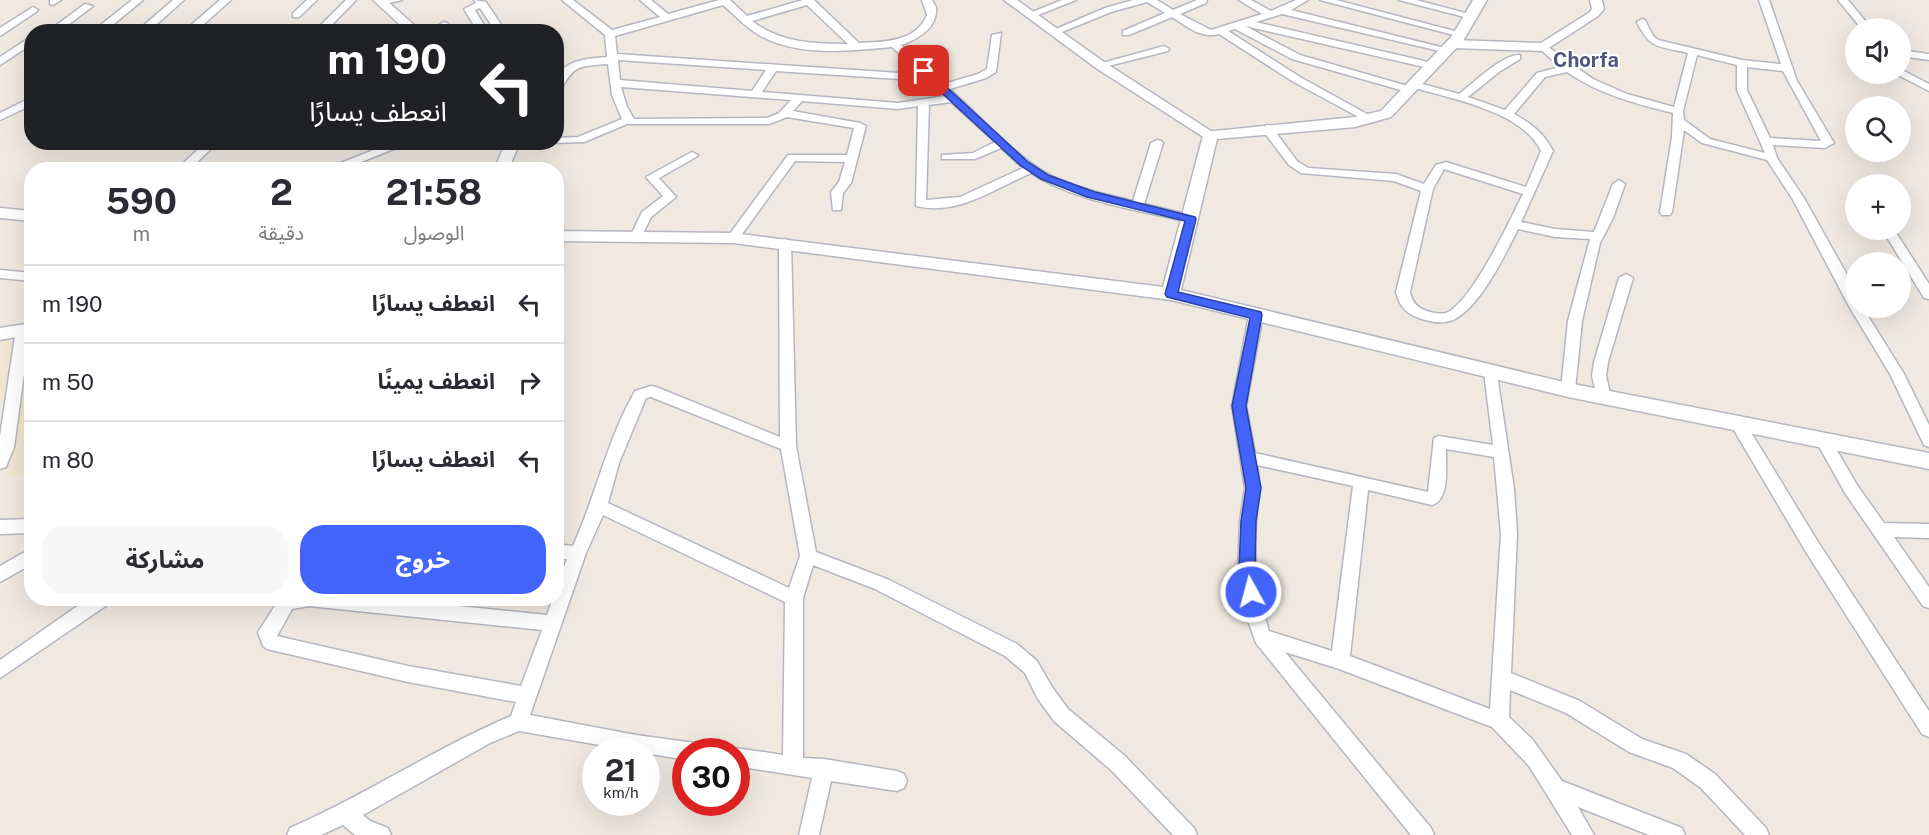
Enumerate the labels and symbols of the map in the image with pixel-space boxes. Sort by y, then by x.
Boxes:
pin [898,45,949,96]
district label: Chorfa [1553,48,1619,72]
position arrow [1219,560,1283,624]
speed limit sign: 30 [672,738,750,816]

